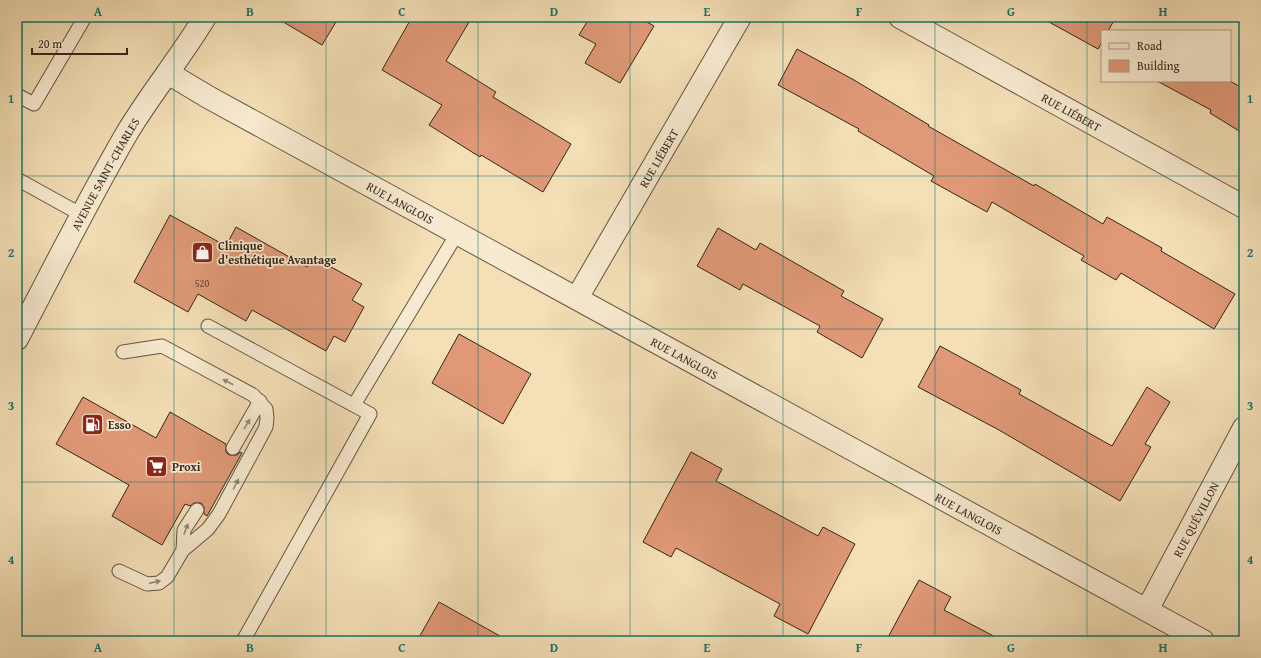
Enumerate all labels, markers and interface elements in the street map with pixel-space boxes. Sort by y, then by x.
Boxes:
text: A [94,2,103,21]
text: B [246,2,254,21]
text: C [398,2,406,21]
text: D [550,2,558,21]
text: E [704,2,711,21]
text: F [856,2,863,21]
text: G [1007,2,1015,21]
text: H [1158,2,1168,21]
scale bar [32,30,127,56]
legend [1101,30,1231,82]
text: 20 m [38,35,62,52]
text: Road [1137,37,1163,54]
text: Building [1137,57,1180,74]
street label: RUE LIÉBERT [1039,88,1105,135]
text: 1 [8,89,14,108]
text: 1 [1247,89,1253,108]
street label: AVENUE SAINT-CHARLES [66,114,143,233]
street label: RUE LIÉBERT [635,125,682,190]
street label: RUE LANGLOIS [364,177,437,228]
place label: Clinique d'esthétique Avantage [218,237,336,268]
shop icon: Clinique d'esthétique Avantage [189,239,215,265]
text: 2 [8,243,15,262]
text: 2 [1247,243,1254,262]
house number: 520 [195,276,209,291]
street label: RUE LANGLOIS [648,332,722,383]
one-way arrow [223,378,234,385]
text: 3 [8,396,14,415]
text: 3 [1247,396,1253,415]
fuel station icon: Esso [79,411,105,437]
place label: Esso [108,416,132,433]
one-way arrow [243,419,250,430]
supermarket icon: Proxi [144,453,170,479]
place label: Proxi [172,458,201,475]
one-way arrow [232,478,239,490]
street label: RUE QUÉVILLON [1168,478,1223,560]
street label: RUE LANGLOIS [932,488,1006,538]
one-way arrow [184,522,190,534]
text: 4 [8,550,15,569]
text: 4 [1247,550,1254,569]
one-way arrow [150,579,162,585]
text: A [94,638,103,657]
text: B [246,638,254,657]
text: C [398,638,406,657]
text: D [550,638,558,657]
text: E [704,638,711,657]
text: F [856,638,863,657]
text: G [1007,638,1015,657]
text: H [1158,638,1168,657]

